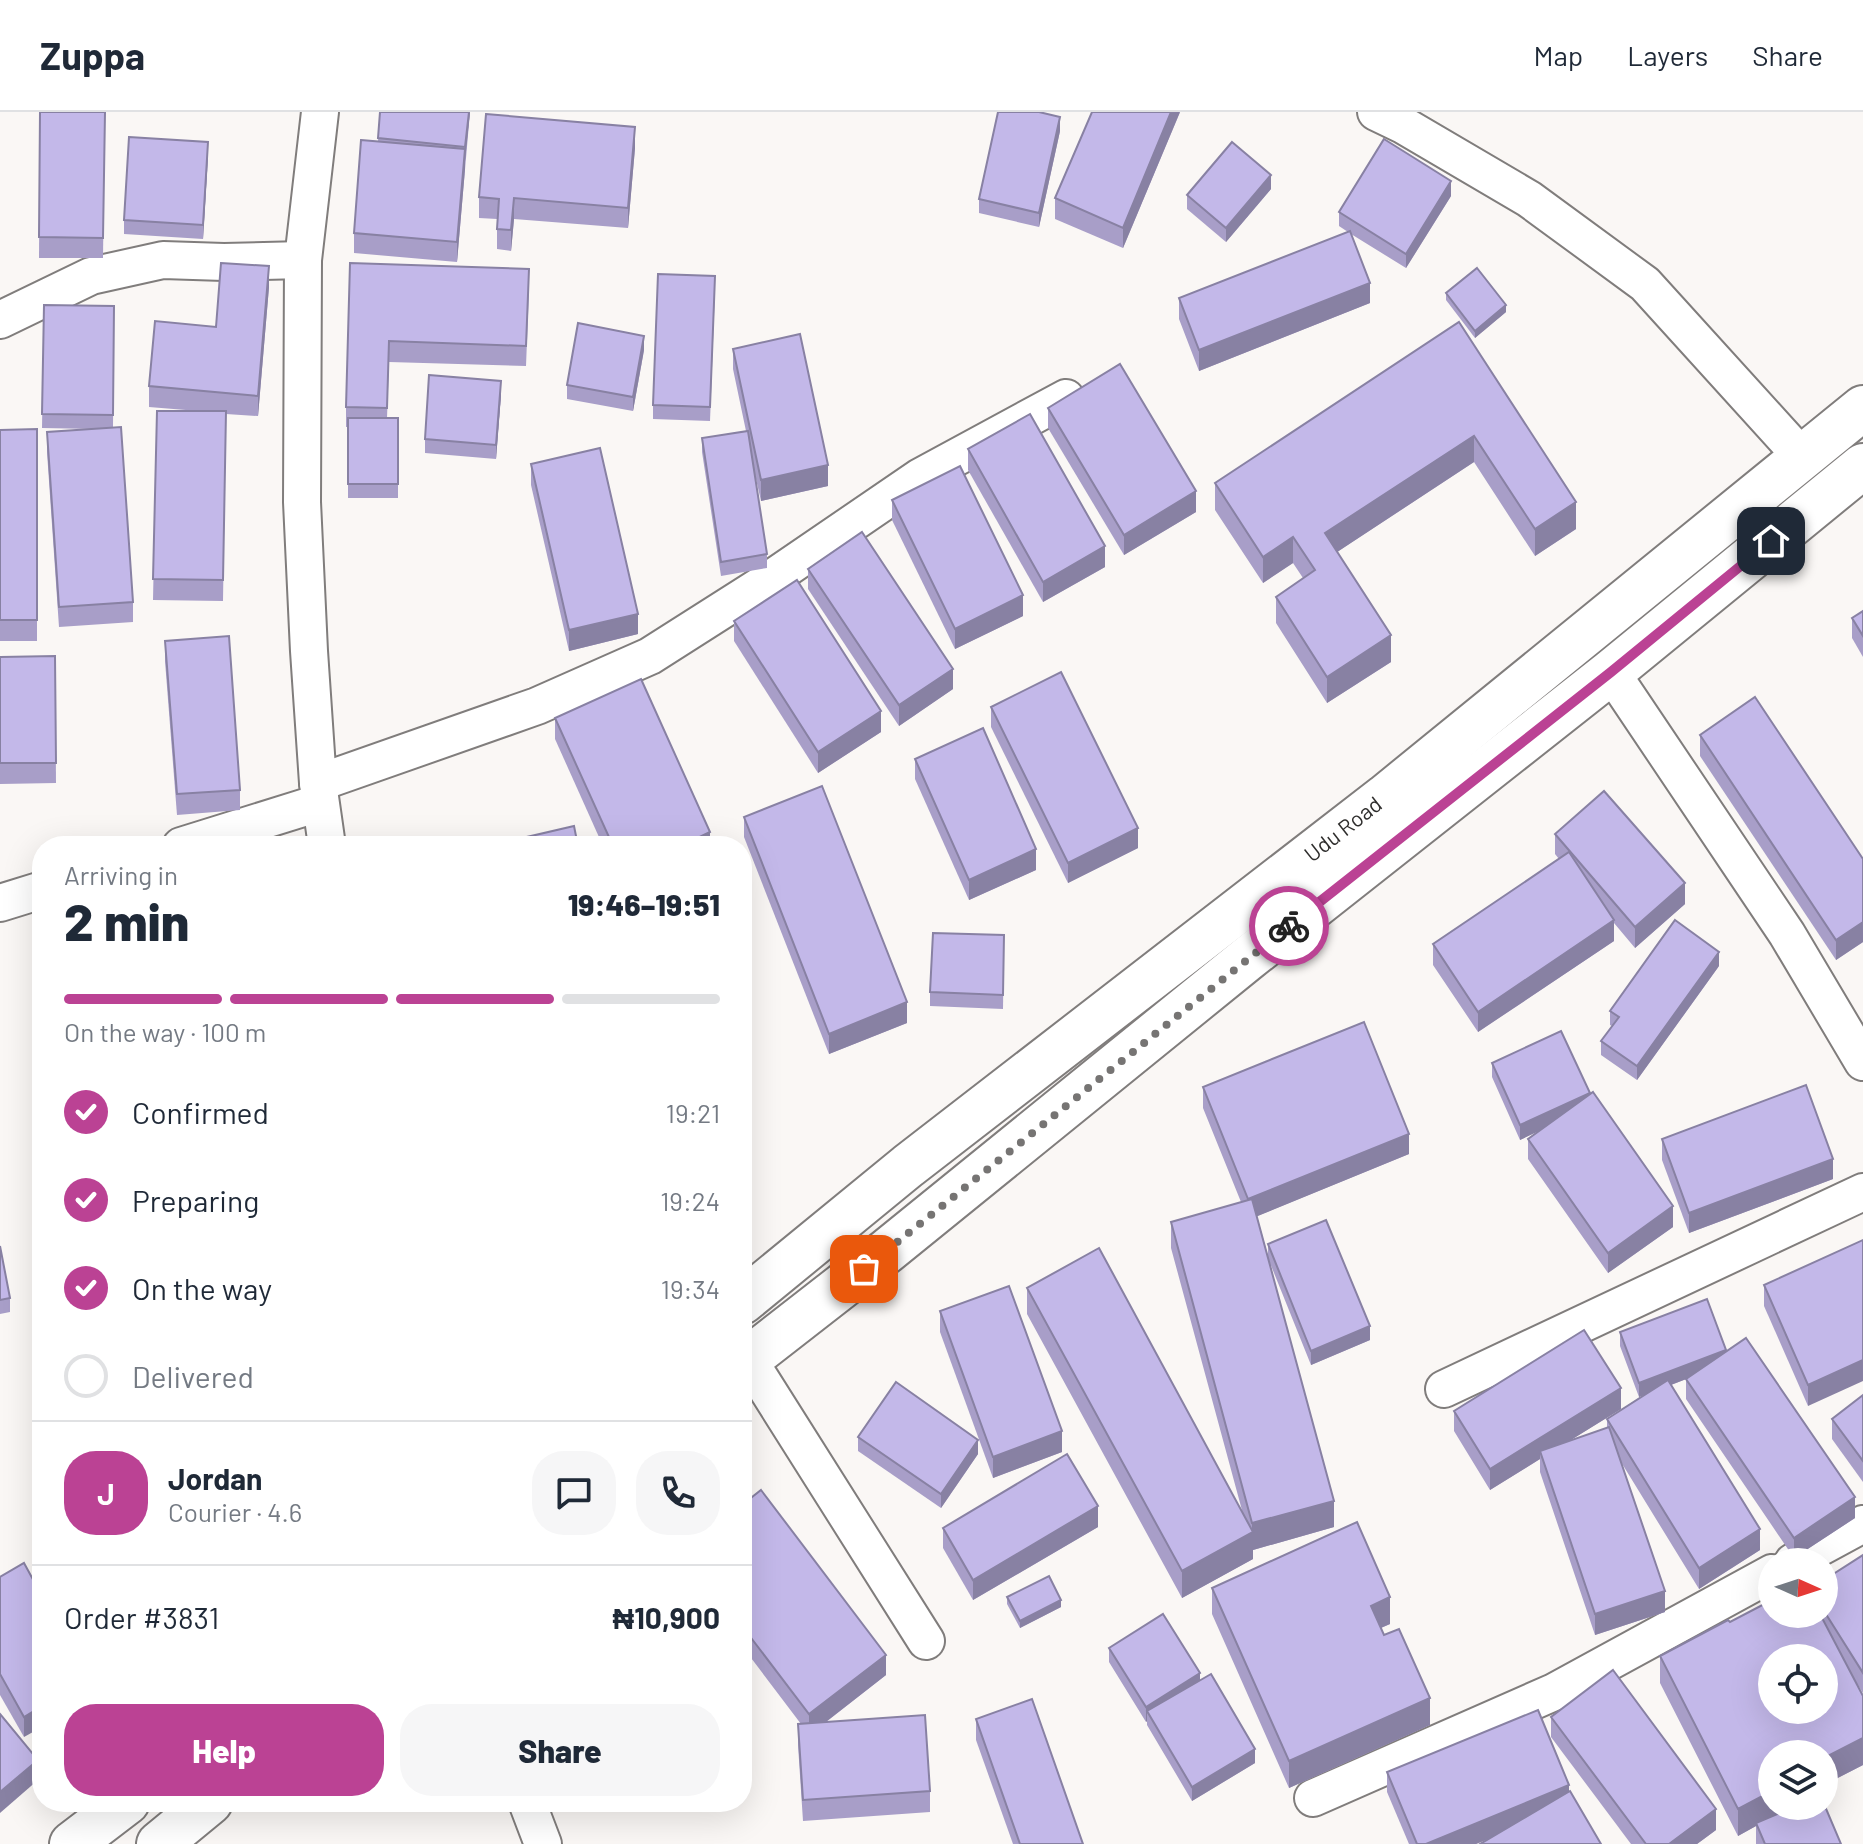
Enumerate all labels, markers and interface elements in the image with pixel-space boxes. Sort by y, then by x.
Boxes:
text: Zuppa [40,32,145,78]
text: Map [1533,38,1583,72]
text: Layers [1627,38,1708,72]
text: Share [1752,38,1823,72]
pin [1737,507,1805,575]
icon: home [1749,519,1793,563]
street label: Udu Road [1298,790,1386,867]
text: Arriving in [64,859,178,890]
text: 19:46–19:51 [568,886,720,922]
courier [1249,886,1329,966]
text: 2 min [64,889,189,951]
icon: bike [1267,904,1311,948]
text: On the way · 100 m [64,1016,266,1047]
icon: check [64,1090,108,1134]
text: Confirmed [132,1094,269,1130]
text: 19:21 [666,1097,720,1128]
icon: check [64,1178,108,1222]
text: Preparing [132,1182,259,1218]
text: 19:24 [660,1185,720,1216]
pin [830,1235,898,1303]
icon: bag [842,1247,886,1291]
icon: check [64,1266,108,1310]
text: On the way [132,1270,272,1306]
text: 19:34 [661,1273,720,1304]
text: Delivered [132,1358,254,1394]
button: chat [532,1451,616,1535]
button: phone [636,1451,720,1535]
text: Jordan [168,1460,263,1496]
text: J [97,1475,115,1511]
text: Courier · 4.6 [168,1496,302,1527]
north arrow [1758,1548,1838,1628]
map controls [1758,1548,1838,1820]
text: Order #3831 [64,1599,219,1635]
text: ₦10,900 [613,1599,720,1635]
button: locate [1758,1644,1838,1724]
button: Help [64,1704,384,1796]
button: Share [400,1704,720,1796]
button: layers [1758,1740,1838,1820]

